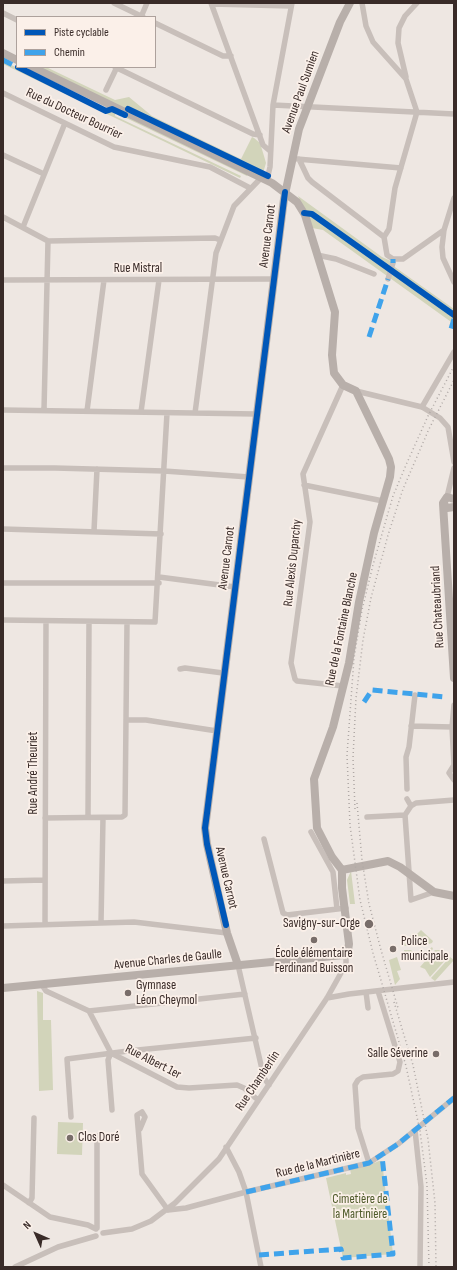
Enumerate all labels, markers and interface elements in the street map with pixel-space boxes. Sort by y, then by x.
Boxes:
legend [16,16,156,68]
text: Piste cyclable [54,25,109,40]
text: Chemin [54,45,85,60]
street label: Avenue Paul Sumien [279,49,323,135]
street label: Rue du Docteur Bourrier [23,85,125,143]
street label: Avenue Carnot [256,203,280,269]
street label: Rue Mistral [114,261,162,277]
street label: Rue Alexis Duparchy [281,519,305,607]
street label: Avenue Carnot [215,525,239,591]
street label: Rue Chateaubriand [428,565,448,649]
street label: Rue de la Fontaine Blanche [322,571,362,687]
street label: Rue André Theuriet [26,731,42,815]
street label: Avenue Carnot [211,845,241,911]
place label: Savigny-sur-Orge [283,916,360,932]
marker: Savigny-sur-Orge [363,918,375,930]
place label: Police municipale [401,934,448,965]
marker: École élémentaire Ferdinand Buisson [309,935,319,945]
marker: Police municipale [388,944,398,954]
place label: École élémentaire Ferdinand Buisson [275,946,353,977]
street label: Avenue Charles de Gaulle [113,947,223,973]
place label: Gymnase Léon Cheymol [136,978,197,1009]
marker: Gymnase Léon Cheymol [123,988,133,998]
street label: Rue Albert 1er [122,1041,184,1083]
place label: Salle Séverine [368,1046,428,1062]
street label: Rue Chamberlin [232,1048,284,1114]
marker: Salle Séverine [431,1049,441,1059]
place label: Clos Doré [78,1130,119,1146]
marker: Clos Doré [65,1133,75,1143]
street label: Rue de la Martinière [274,1146,362,1182]
park label: Cimetière de la Martinière [332,1192,388,1223]
north arrow [16,1214,56,1254]
text: N [20,1218,34,1232]

